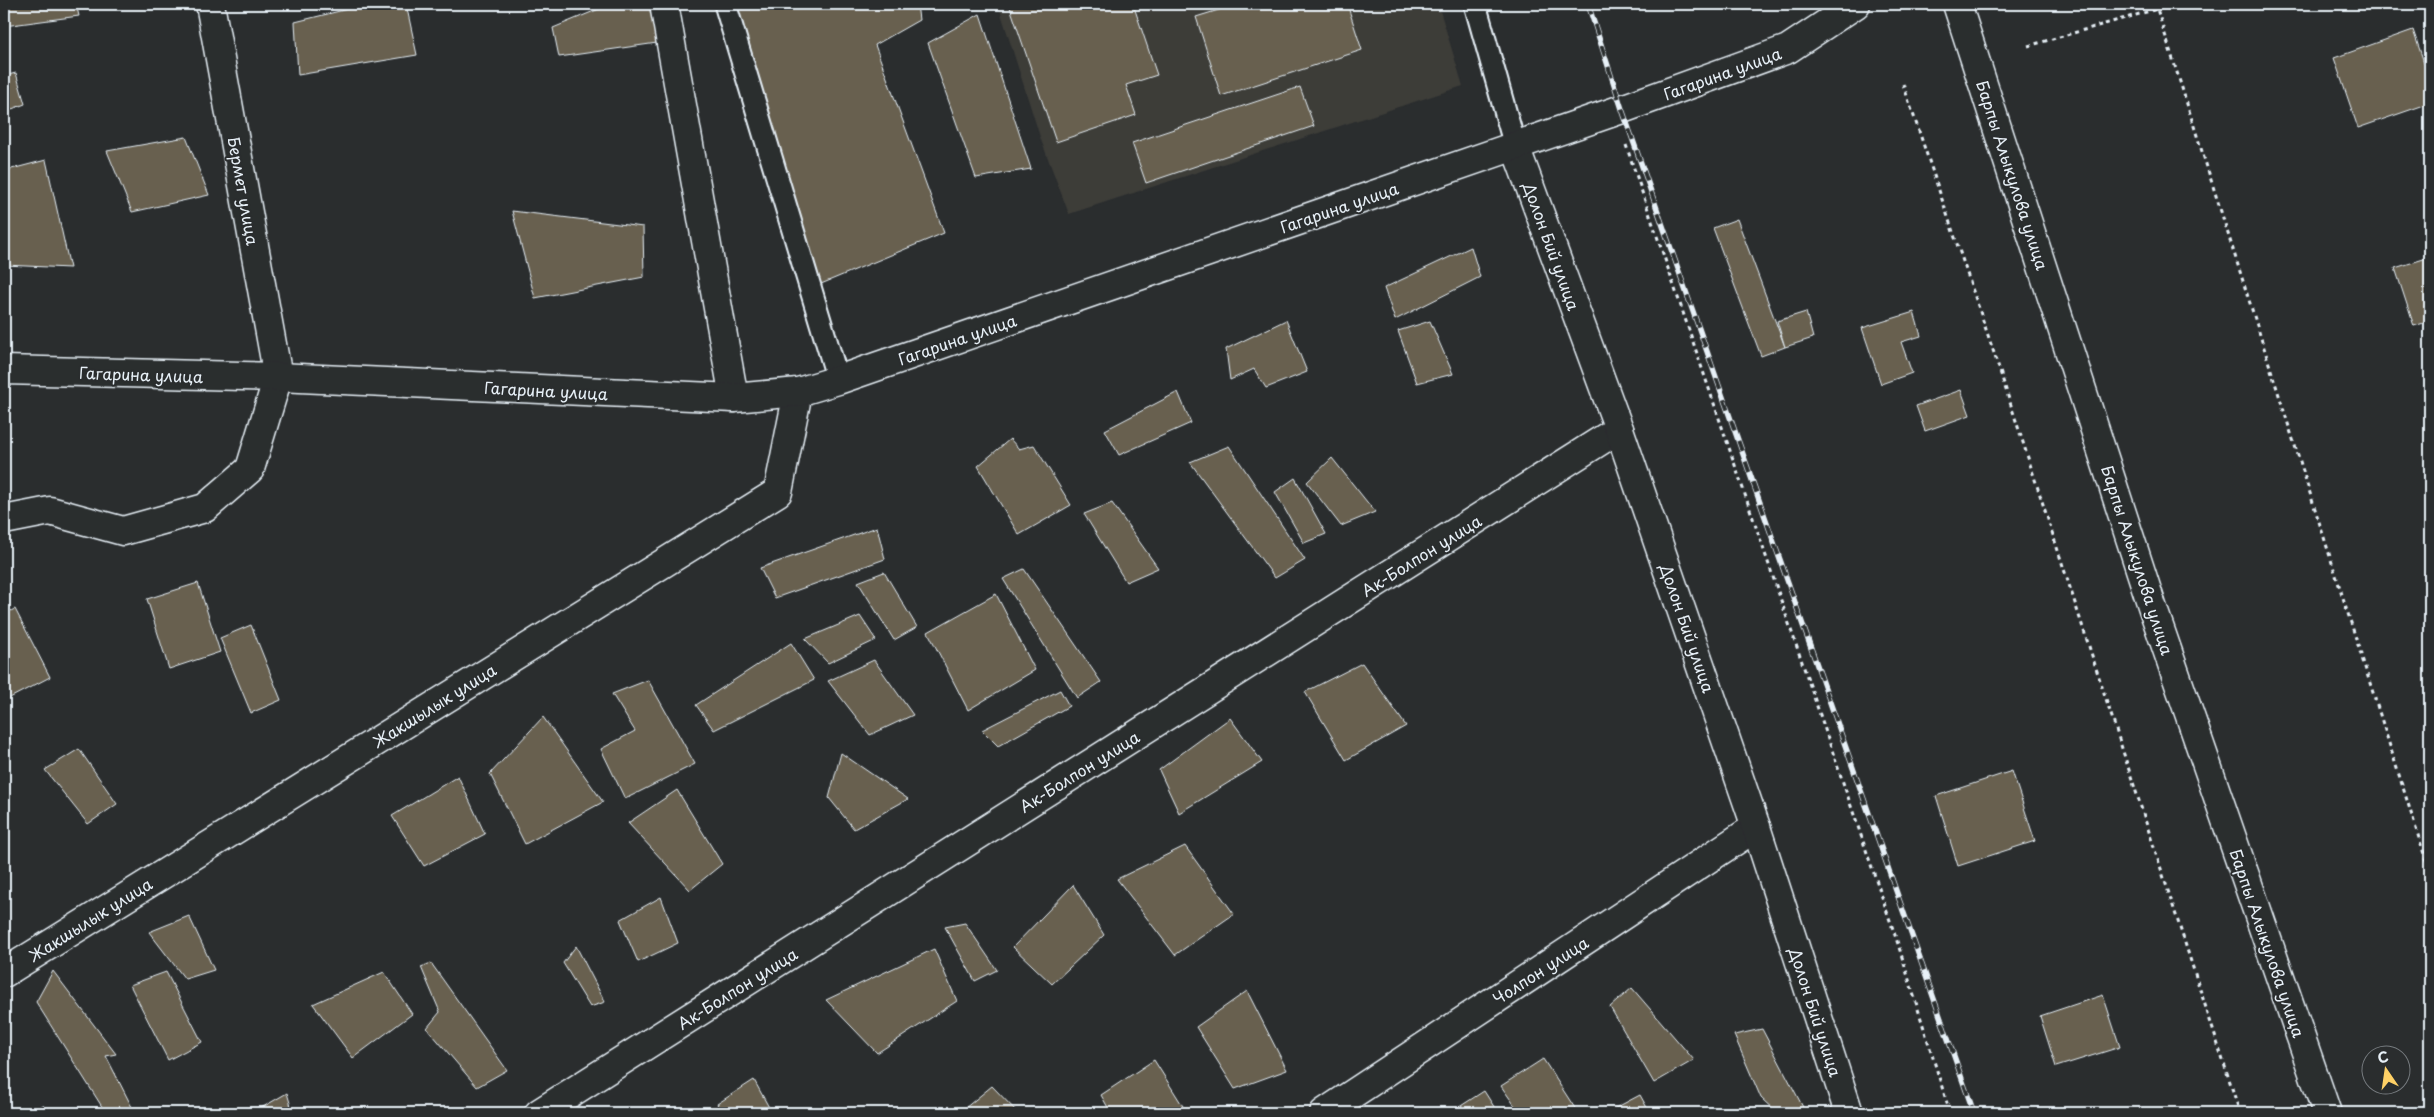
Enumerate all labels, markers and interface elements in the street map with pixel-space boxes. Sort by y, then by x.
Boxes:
street label: Гагарина улица [1660,41,1784,105]
street label: Барпы Алыкулова улица [1971,77,2055,273]
street label: Бермет улица [223,135,265,247]
street label: Гагарина улица [1277,175,1401,239]
street label: Долон Бий улица [1517,178,1586,313]
street label: Гагарина улица [895,307,1019,371]
street label: Гагарина улица [79,360,203,388]
street label: Гагарина улица [483,375,609,405]
street label: Барпы Алыкулова улица [2096,462,2180,658]
street label: Ак-Болпон улица [1356,508,1486,602]
street label: Долон Бий улица [1654,560,1721,696]
street label: Жакшылык улица [368,657,500,753]
street label: Ак-Болпон улица [1014,724,1144,818]
street label: Барпы Алыкулова улица [2224,846,2312,1040]
street label: Жакшылык улица [24,871,156,967]
street label: Чолпон улица [1487,930,1593,1010]
street label: Ак-Болпон улица [672,941,802,1035]
street label: Долон Бий улица [1783,943,1848,1080]
north arrow [2362,1044,2412,1094]
text: С [2375,1045,2390,1068]

